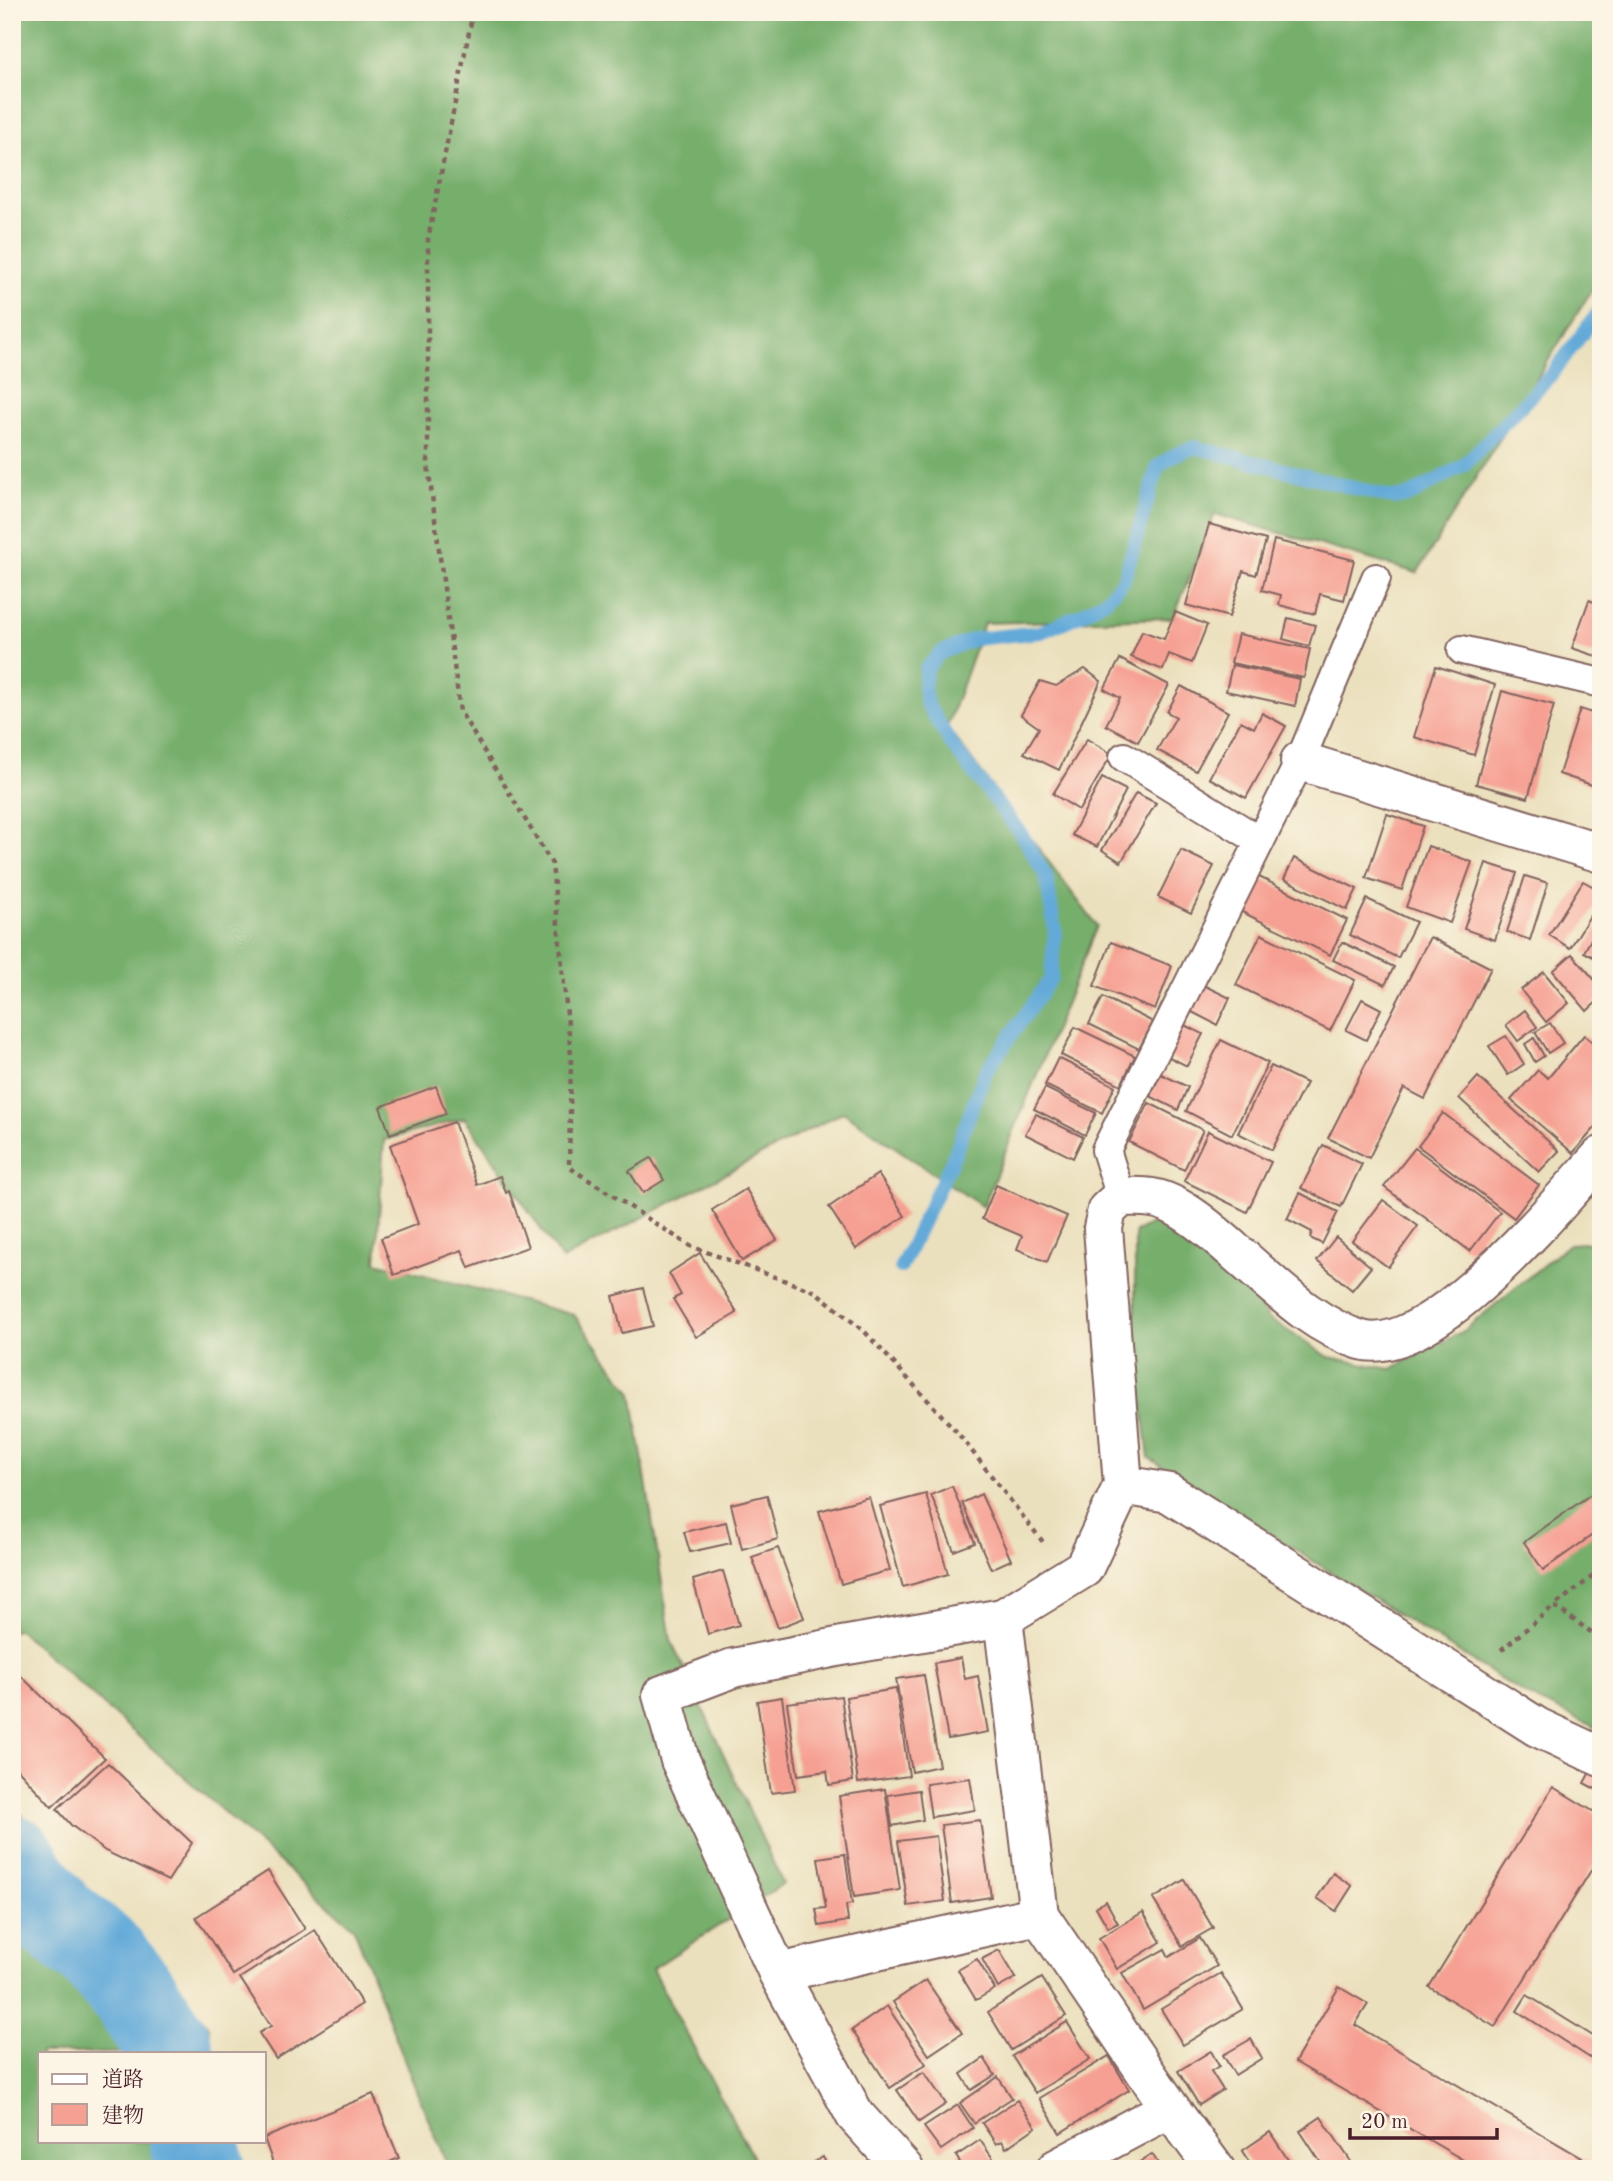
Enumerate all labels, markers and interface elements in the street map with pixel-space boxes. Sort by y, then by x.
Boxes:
legend [38,2052,266,2142]
text: 道路 [102,2068,144,2091]
scale bar [1350,2097,1498,2141]
text: 建物 [102,2104,144,2127]
text: 20 m [1361,2112,1408,2133]

